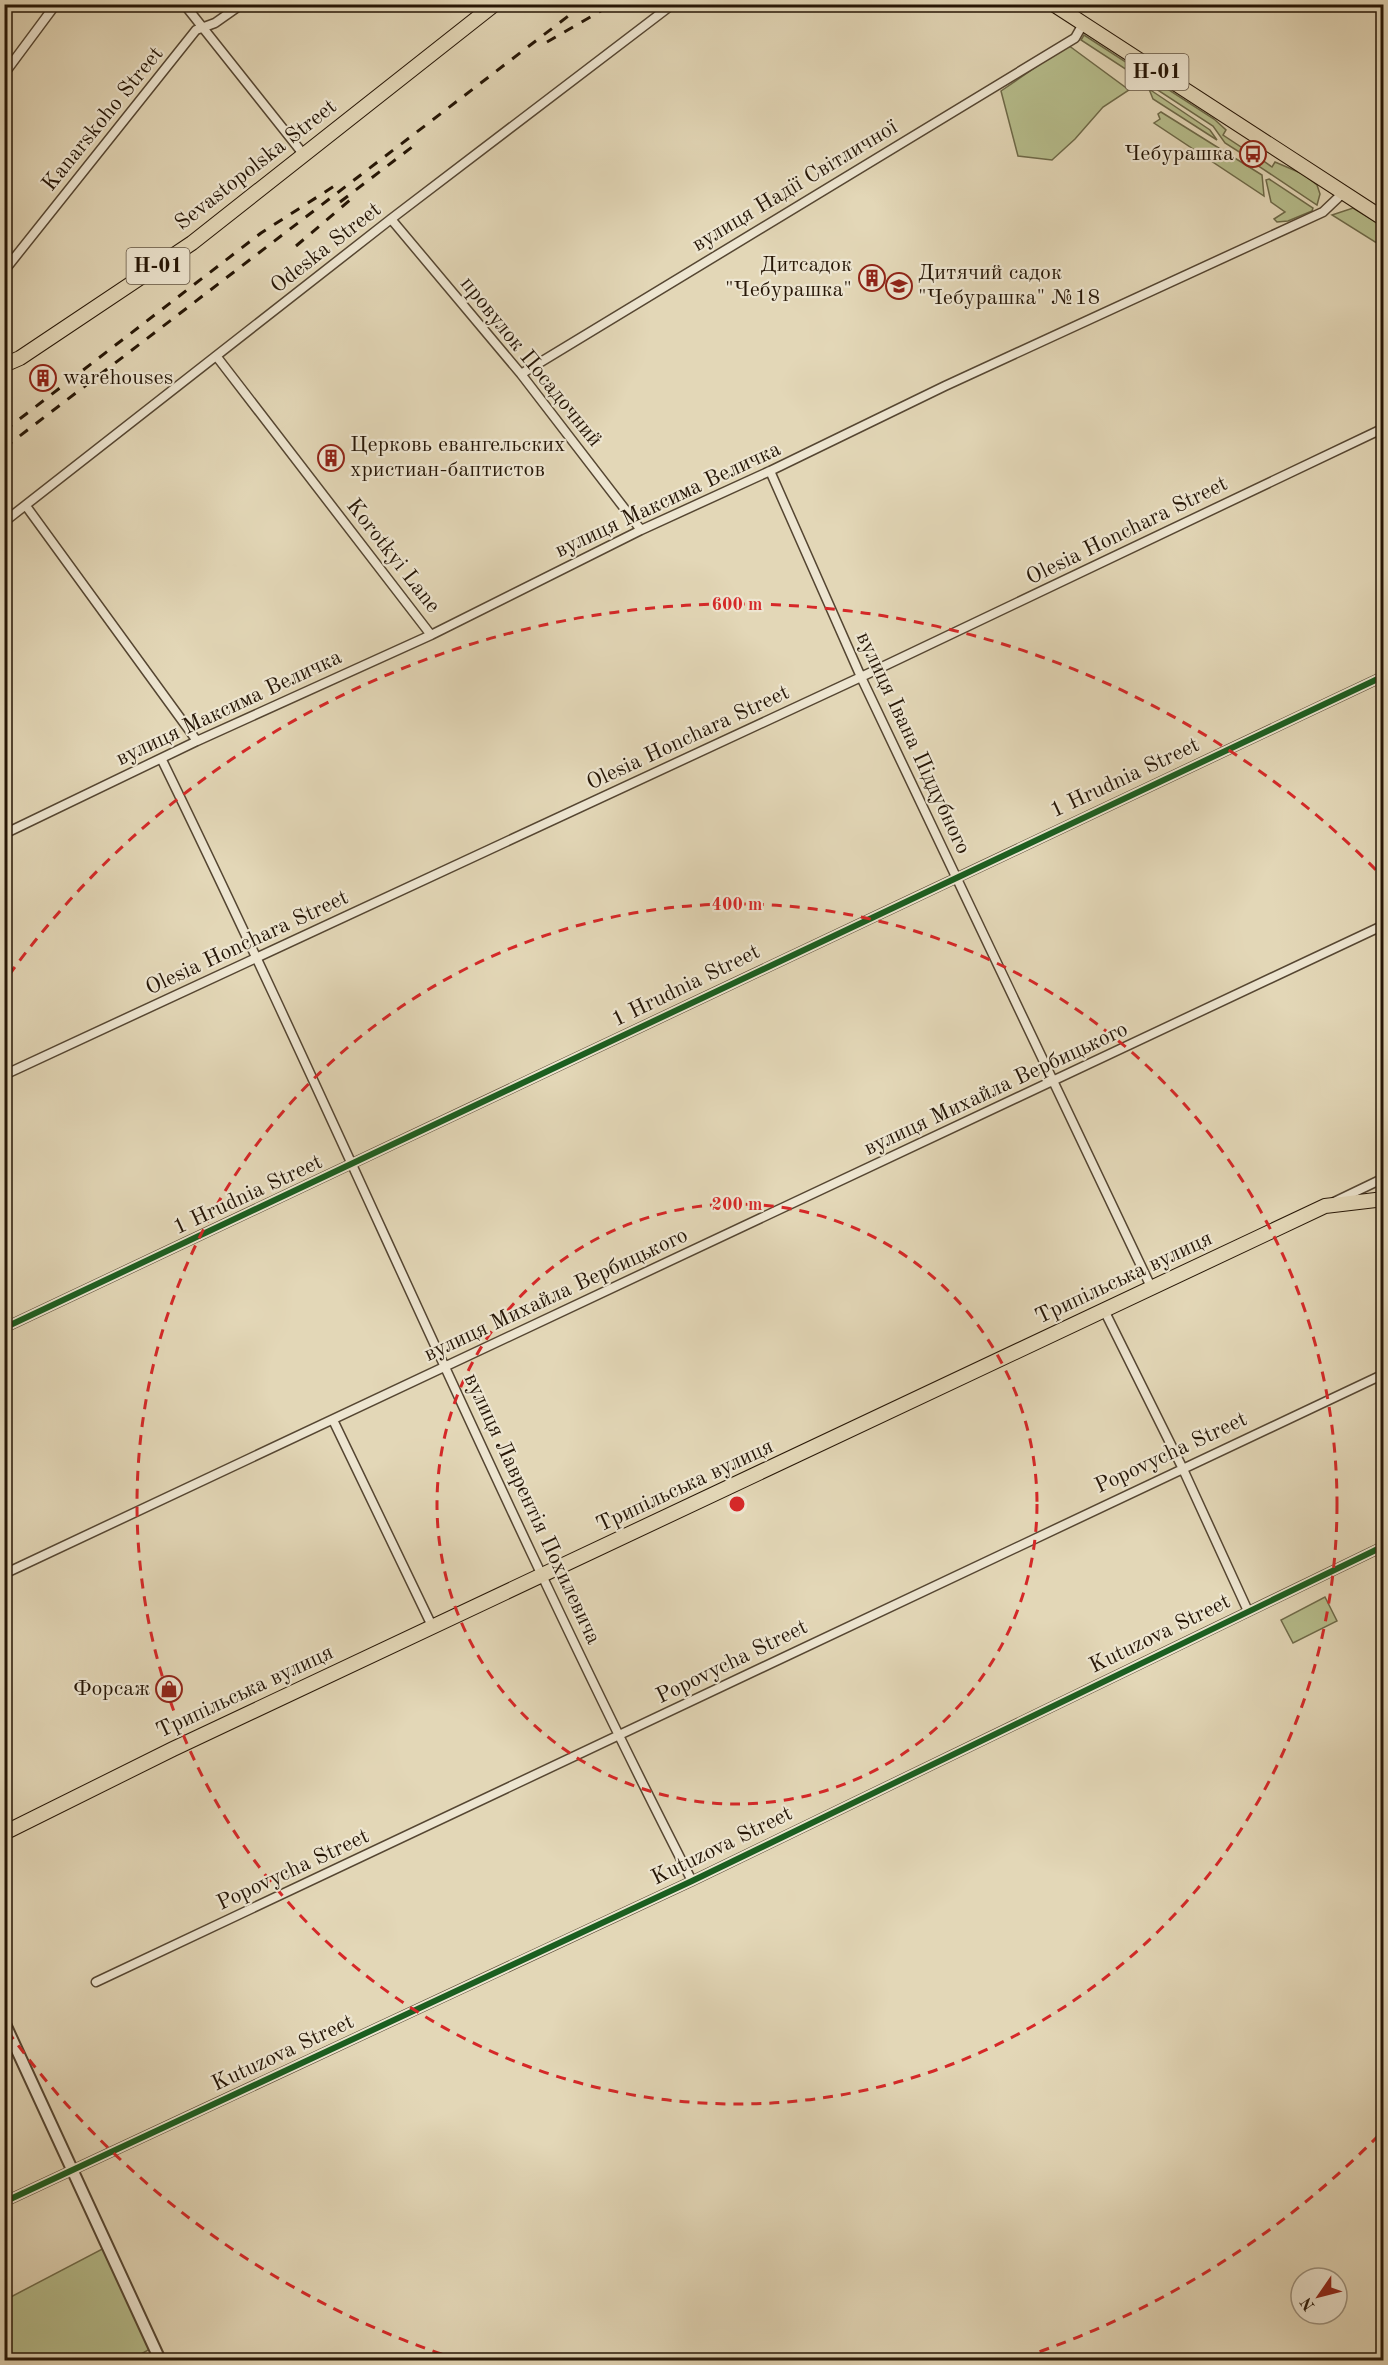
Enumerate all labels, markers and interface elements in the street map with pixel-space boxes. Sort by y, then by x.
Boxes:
street label: Kanarskoho Street [38,43,168,195]
road number: Н-01 [1126,54,1188,90]
street label: Sevastopolska Street [171,95,341,235]
street label: вулиця Надії Світличної [689,116,902,256]
bus stop icon: Чебурашка [1238,139,1268,169]
place label: Чебурашка [1124,143,1234,165]
street label: Odeska Street [267,198,385,298]
road number: Н-01 [126,248,190,284]
place label: Дитсадок "Чебурашка" [725,254,852,301]
place label: Дитячий садок "Чебурашка" №18 [918,262,1100,309]
building icon: Дитсадок "Чебурашка" [857,263,887,293]
school or university icon: Дитячий садок "Чебурашка" №18 [884,271,914,301]
street label: провулок Посадочний [456,273,606,451]
building icon: warehouses [28,363,58,393]
place label: warehouses [63,367,173,389]
place label: Церковь евангельских христиан-баптистов [350,434,565,481]
street label: вулиця Максима Величка [552,438,784,562]
building icon: Церковь евангельских христиан-баптистов [316,443,346,473]
street label: Olesia Honchara Street [1023,473,1231,589]
street label: Korotkyi Lane [342,495,444,617]
text: 600 m [712,596,762,614]
street label: вулиця Івана Піддубного [852,628,974,858]
street label: вулиця Максима Величка [113,646,345,770]
street label: Olesia Honchara Street [583,681,793,795]
street label: 1 Hrudnia Street [1047,734,1203,822]
street label: Olesia Honchara Street [142,886,352,1000]
text: 400 m [712,896,762,914]
street label: 1 Hrudnia Street [609,941,763,1031]
street label: вулиця Михайла Вербицького [861,1018,1131,1160]
street label: 1 Hrudnia Street [170,1151,326,1239]
text: 200 m [712,1196,762,1214]
street label: вулиця Михайла Вербицького [421,1224,691,1366]
street label: Трипільська вулиця [1032,1227,1216,1329]
street label: вулиця Лаврентія Похилевича [459,1370,605,1648]
street label: Popovycha Street [1091,1408,1251,1498]
street label: Трипільська вулиця [593,1435,777,1537]
centre of rings [727,1494,747,1514]
street label: Kutuzova Street [1086,1590,1234,1678]
street label: Popovycha Street [653,1616,811,1708]
street label: Трипільська вулиця [153,1641,337,1743]
shop icon: Форсаж [154,1674,184,1704]
place label: Форсаж [73,1678,150,1700]
street label: Kutuzova Street [648,1802,796,1890]
street label: Popovycha Street [213,1825,373,1915]
street label: Kutuzova Street [209,2011,357,2095]
north arrow [1289,2266,1349,2326]
text: N [1298,2293,1318,2313]

